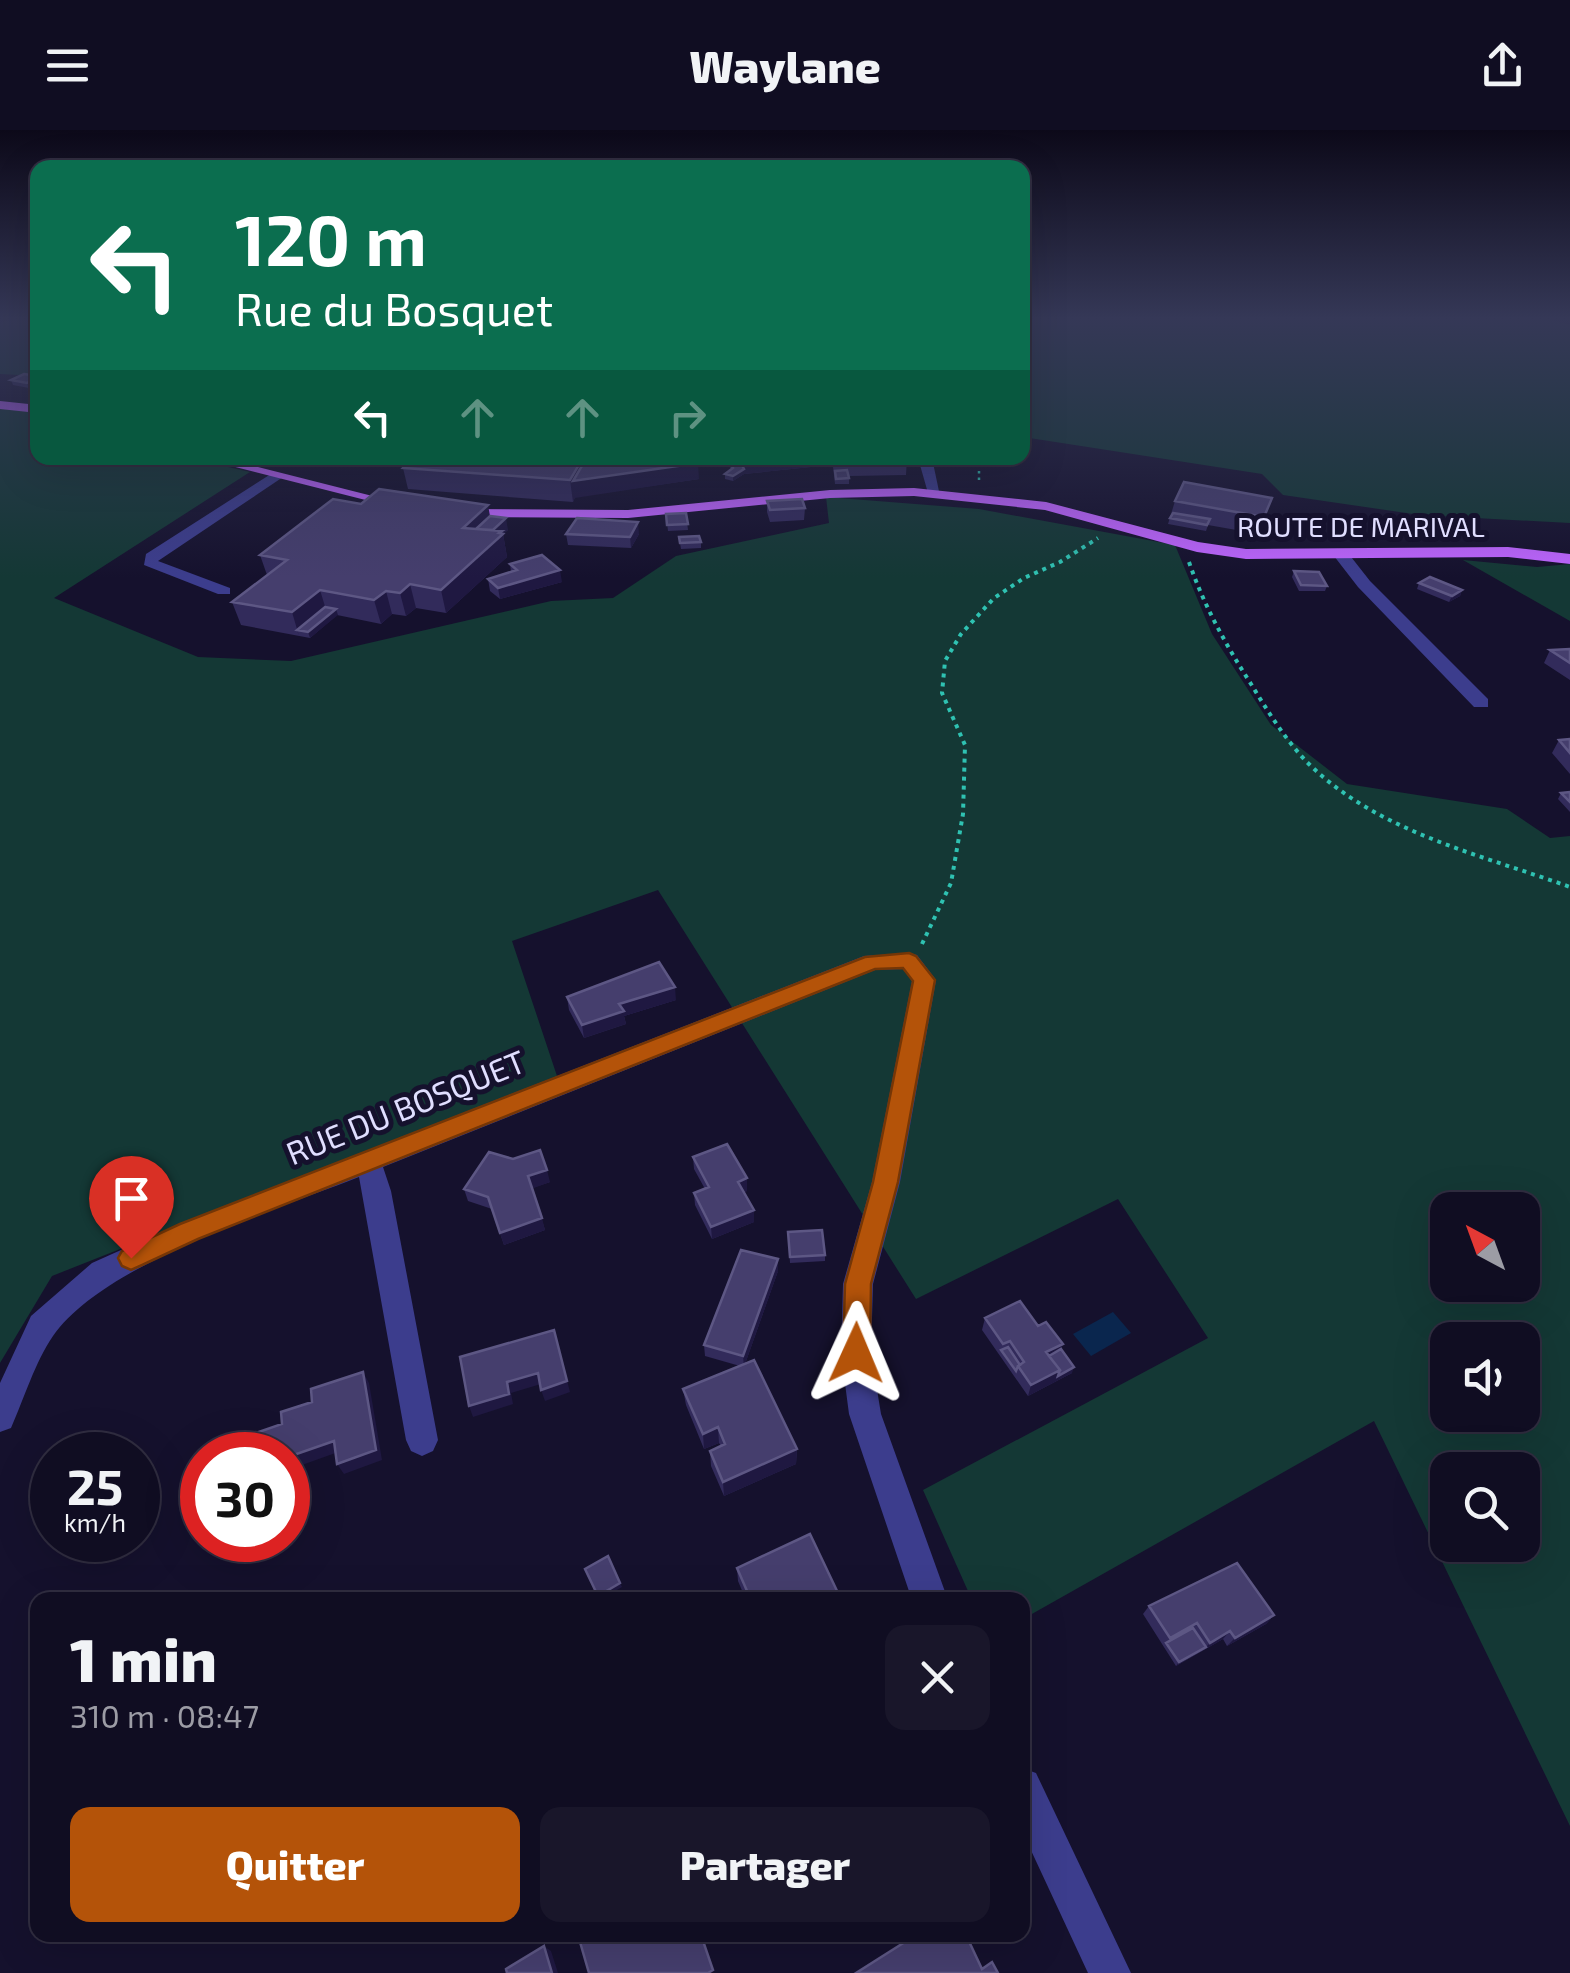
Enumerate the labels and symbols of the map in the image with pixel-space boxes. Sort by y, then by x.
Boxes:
street label: ROUTE DE MARIVAL [1237,509,1485,543]
street label: RUE DU BOSQUET [280,1041,531,1172]
pin [89,1156,174,1259]
north arrow [1430,1192,1540,1302]
position arrow [804,1301,908,1405]
speed limit sign: 30 [180,1432,310,1562]

